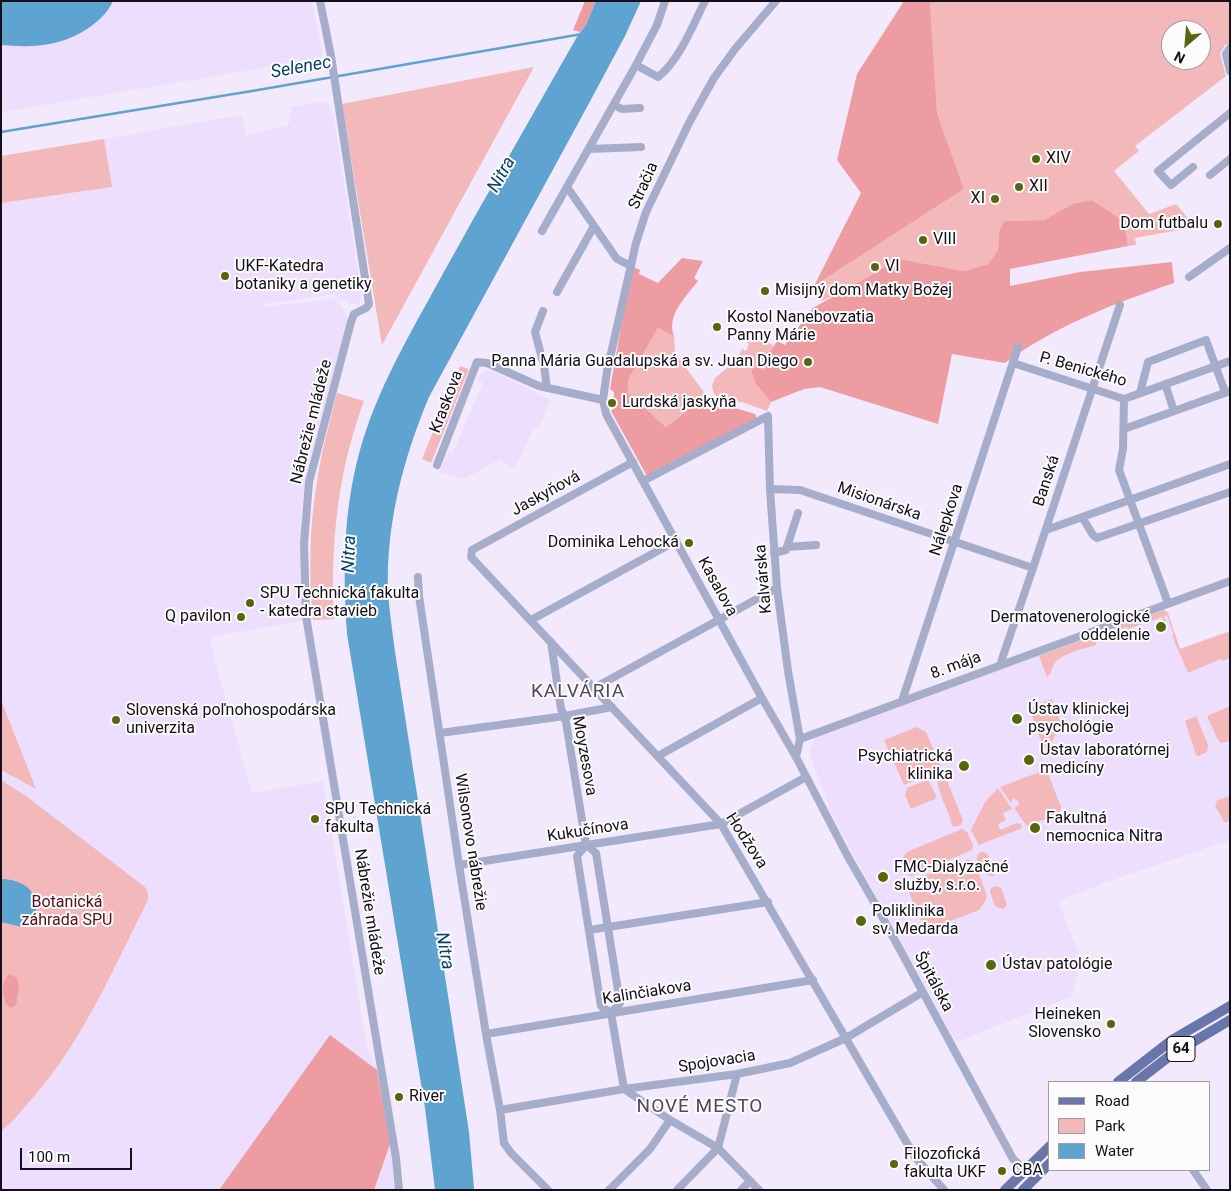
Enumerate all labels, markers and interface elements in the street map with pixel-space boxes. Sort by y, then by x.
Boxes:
north arrow [1161,20,1211,70]
text: N [1172,48,1188,67]
water label: Selenec [269,52,333,84]
place label: XIV [1046,149,1071,169]
water label: Nitra [483,153,521,197]
marker: XIV [1030,153,1042,165]
street label: Stračia [625,159,663,213]
place label: XII [1029,177,1048,197]
marker: XII [1013,181,1025,193]
place label: XI [971,189,985,209]
marker: XI [989,193,1001,205]
place label: Dom futbalu [1120,214,1208,234]
marker: Dom futbalu [1212,218,1224,230]
place label: VIII [933,230,956,250]
marker: VIII [917,234,929,246]
place label: UKF-Katedra botaniky a genetiky [235,257,372,295]
place label: VI [885,257,900,277]
marker: VI [869,261,881,273]
marker: UKF-Katedra botaniky a genetiky [219,270,231,282]
place label: Misijný dom Matky Božej [775,281,952,301]
marker: Misijný dom Matky Božej [759,285,771,297]
place label: Kostol Nanebovzatia Panny Márie [727,308,874,346]
marker: Kostol Nanebovzatia Panny Márie [711,321,723,333]
street label: P. Benického [1037,348,1129,392]
place label: Panna Mária Guadalupská a sv. Juan Diego [491,352,798,372]
marker: Panna Mária Guadalupská a sv. Juan Diego [802,356,814,368]
street label: Nábrežie mládeže [287,358,337,486]
street label: Kraskova [426,368,468,436]
place label: Lurdská jaskyňa [622,393,736,413]
marker: Lurdská jaskyňa [606,397,618,409]
street label: Banská [1030,453,1064,509]
street label: Jaskyňová [508,467,584,521]
street label: Misionárska [835,479,923,525]
street label: Nálepkova [926,481,968,559]
place label: Dominika Lehocká [548,533,679,553]
water label: Nitra [339,535,361,573]
marker: Dominika Lehocká [683,537,695,549]
street label: Kalvárska [751,544,777,614]
street label: Kasalova [693,554,741,620]
place label: SPU Technická fakulta - katedra stavieb [260,584,419,622]
marker: SPU Technická fakulta - katedra stavieb [244,597,256,609]
place label: Q pavilon [165,607,231,627]
place label: Dermatovenerologické oddelenie [990,608,1150,646]
marker: Q pavilon [235,611,247,623]
marker: Dermatovenerologické oddelenie [1154,620,1168,634]
street label: 8. mája [928,648,984,684]
district label: KALVÁRIA [530,681,626,703]
place label: Ústav klinickej psychológie [1028,700,1129,738]
place label: Slovenská poľnohospodárska univerzita [126,701,336,739]
marker: Ústav klinickej psychológie [1010,712,1024,726]
marker: Slovenská poľnohospodárska univerzita [110,714,122,726]
street label: Moyzesova [568,715,600,797]
place label: Ústav laboratórnej medicíny [1040,741,1169,779]
place label: Psychiatrická klinika [858,747,953,785]
marker: Ústav laboratórnej medicíny [1022,753,1036,767]
marker: Psychiatrická klinika [957,759,971,773]
street label: Wilsonovo nábrežie [450,772,490,912]
place label: SPU Technická fakulta [325,800,431,838]
street label: Hodžova [721,809,771,873]
place label: Fakultná nemocnica Nitra [1046,809,1163,847]
marker: SPU Technická fakulta [309,813,321,825]
street label: Kukučínova [546,815,630,847]
marker: Fakultná nemocnica Nitra [1028,821,1042,835]
street label: Nábrežie mládeže [350,847,388,977]
place label: FMC-Dialyzačné služby, s.r.o. [894,858,1009,896]
marker: FMC-Dialyzačné služby, s.r.o. [876,870,890,884]
park label: Botanická záhrada SPU [22,893,112,931]
place label: Poliklinika sv. Medarda [872,902,959,940]
marker: Poliklinika sv. Medarda [854,914,868,928]
water label: Nitra [430,931,458,971]
street label: Špitálska [909,949,957,1015]
place label: Ústav patológie [1002,955,1112,975]
marker: Ústav patológie [984,958,998,972]
street label: Kalinčiakova [601,976,693,1010]
place label: Heineken Slovensko [1028,1005,1101,1043]
marker: Heineken Slovensko [1105,1018,1117,1030]
road number: 64 [1167,1036,1195,1062]
street label: Spojovacia [677,1046,757,1078]
legend [1048,1081,1211,1171]
place label: River [409,1087,444,1107]
marker: River [393,1091,405,1103]
text: Road [1095,1092,1129,1110]
district label: NOVÉ MESTO [635,1096,765,1118]
text: Park [1095,1117,1125,1135]
scale bar [22,1138,135,1170]
text: Water [1095,1142,1134,1160]
place label: Filozofická fakulta UKF [904,1145,986,1183]
text: 100 m [28,1148,70,1166]
marker: Filozofická fakulta UKF [888,1158,900,1170]
place label: CBA [1012,1161,1043,1181]
marker: CBA [996,1165,1008,1177]

